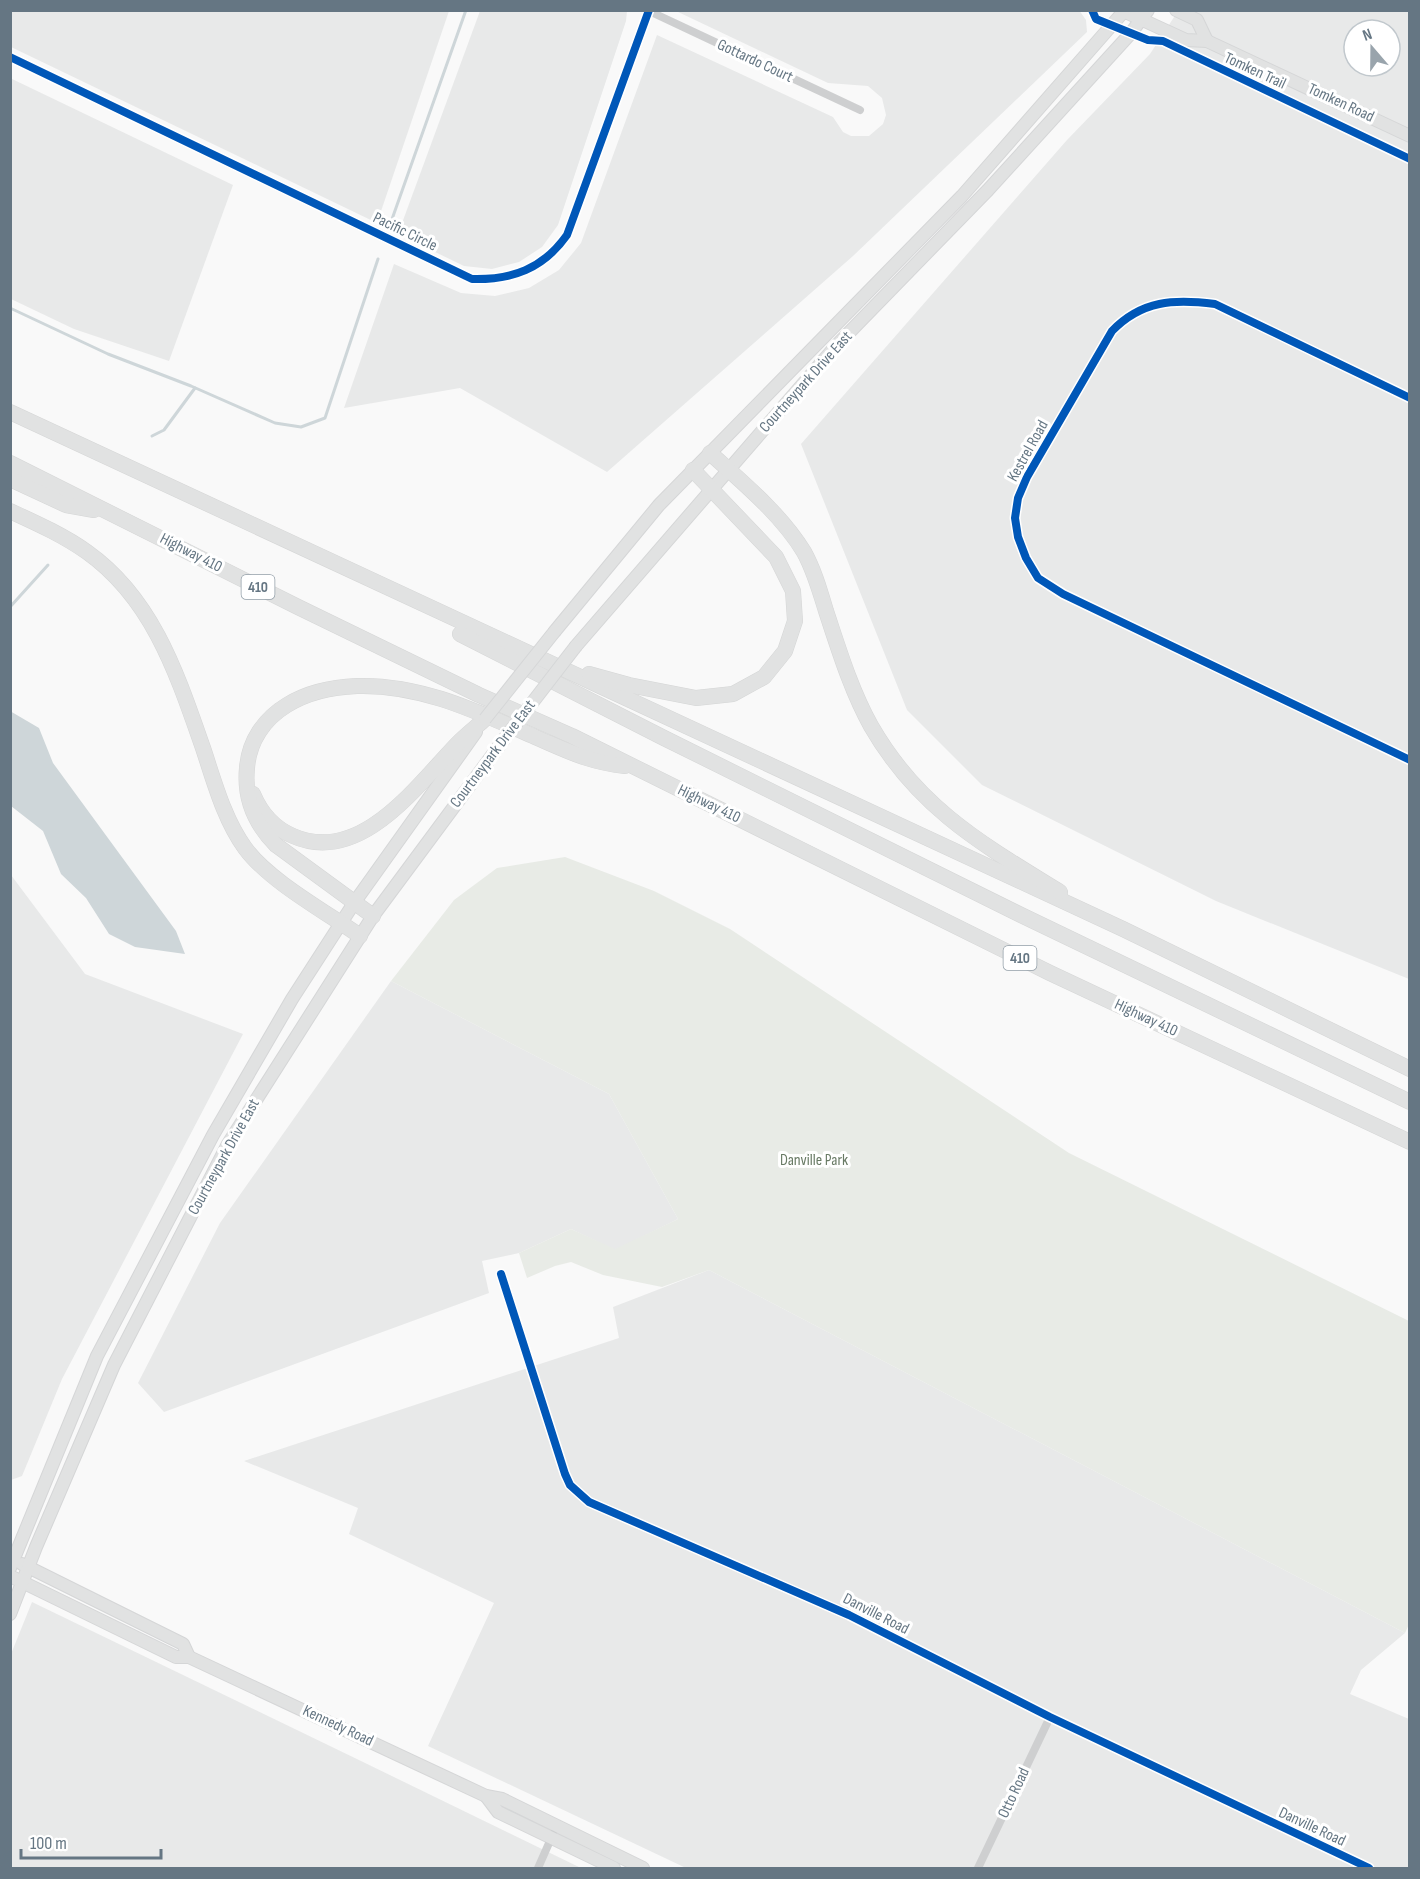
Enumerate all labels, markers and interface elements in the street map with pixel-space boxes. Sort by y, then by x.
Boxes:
north arrow [1342,18,1402,78]
text: N [1360,25,1375,46]
street label: Gottardo Court [714,35,796,87]
street label: Tomken Trail [1221,48,1289,94]
street label: Tomken Road [1305,79,1377,127]
street label: Pacific Circle [370,208,440,256]
street label: Courtneypark Drive East [756,327,856,437]
street label: Kestrel Road [1003,417,1053,485]
street label: Highway 410 [157,529,225,577]
road number: 410 [242,575,274,599]
street label: Courtneypark Drive East [446,696,540,811]
street label: Highway 410 [675,781,743,827]
road number: 410 [1004,946,1036,970]
street label: Highway 410 [1111,995,1181,1041]
street label: Courtneypark Drive East [184,1096,264,1218]
park label: Danville Park [780,1151,848,1170]
street label: Danville Road [840,1589,912,1639]
street label: Kennedy Road [300,1701,376,1751]
street label: Otto Road [994,1765,1034,1821]
street label: Danville Road [1276,1803,1348,1851]
scale bar [21,1822,160,1860]
text: 100 m [30,1833,67,1854]

